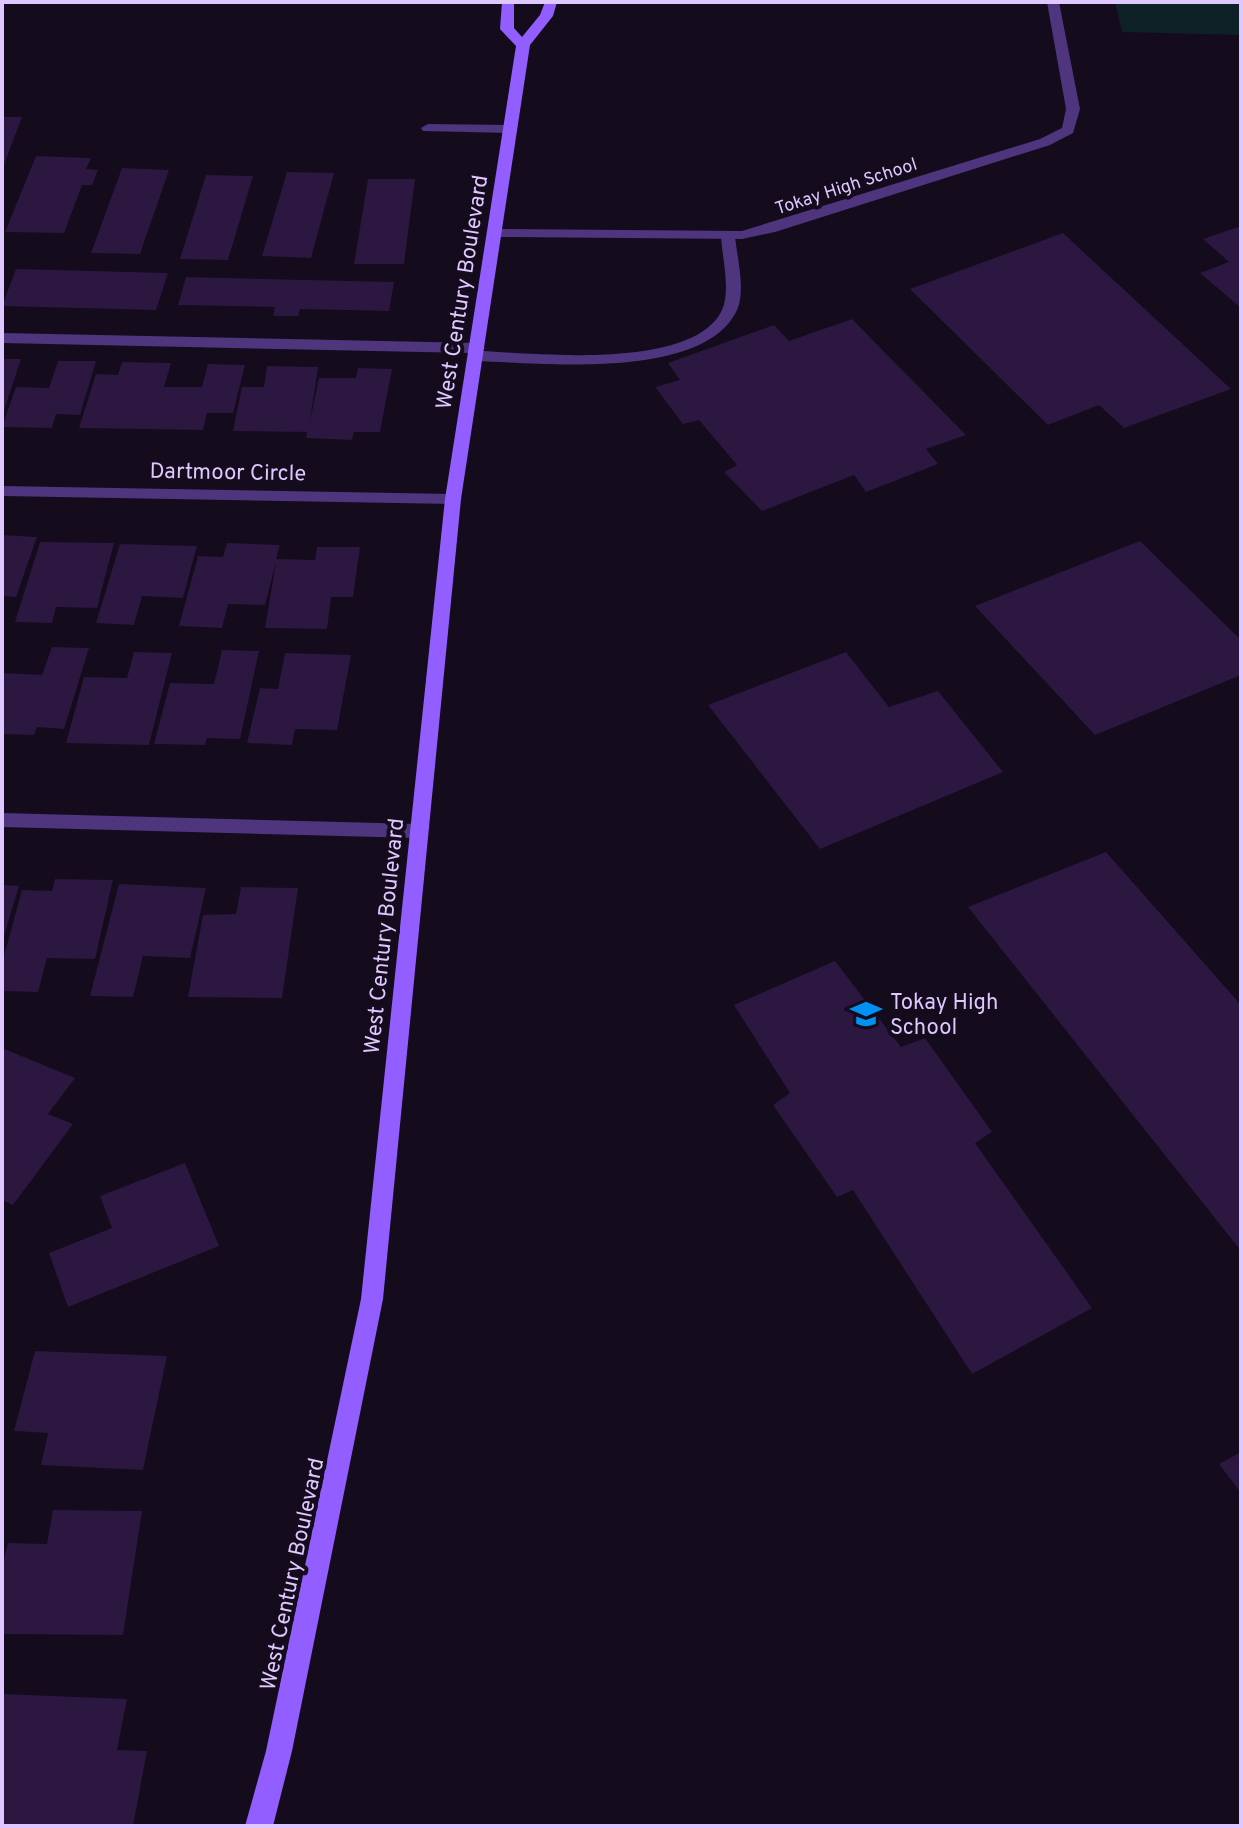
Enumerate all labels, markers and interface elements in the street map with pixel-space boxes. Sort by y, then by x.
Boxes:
street label: Tokay High School [773,154,920,221]
street label: West Century Boulevard [432,173,495,412]
street label: Dartmoor Circle [149,459,307,488]
street label: West Century Boulevard [360,817,411,1056]
place label: Tokay High School [890,990,998,1042]
school or university icon: Tokay High School [849,997,883,1031]
street label: West Century Boulevard [256,1456,331,1693]

